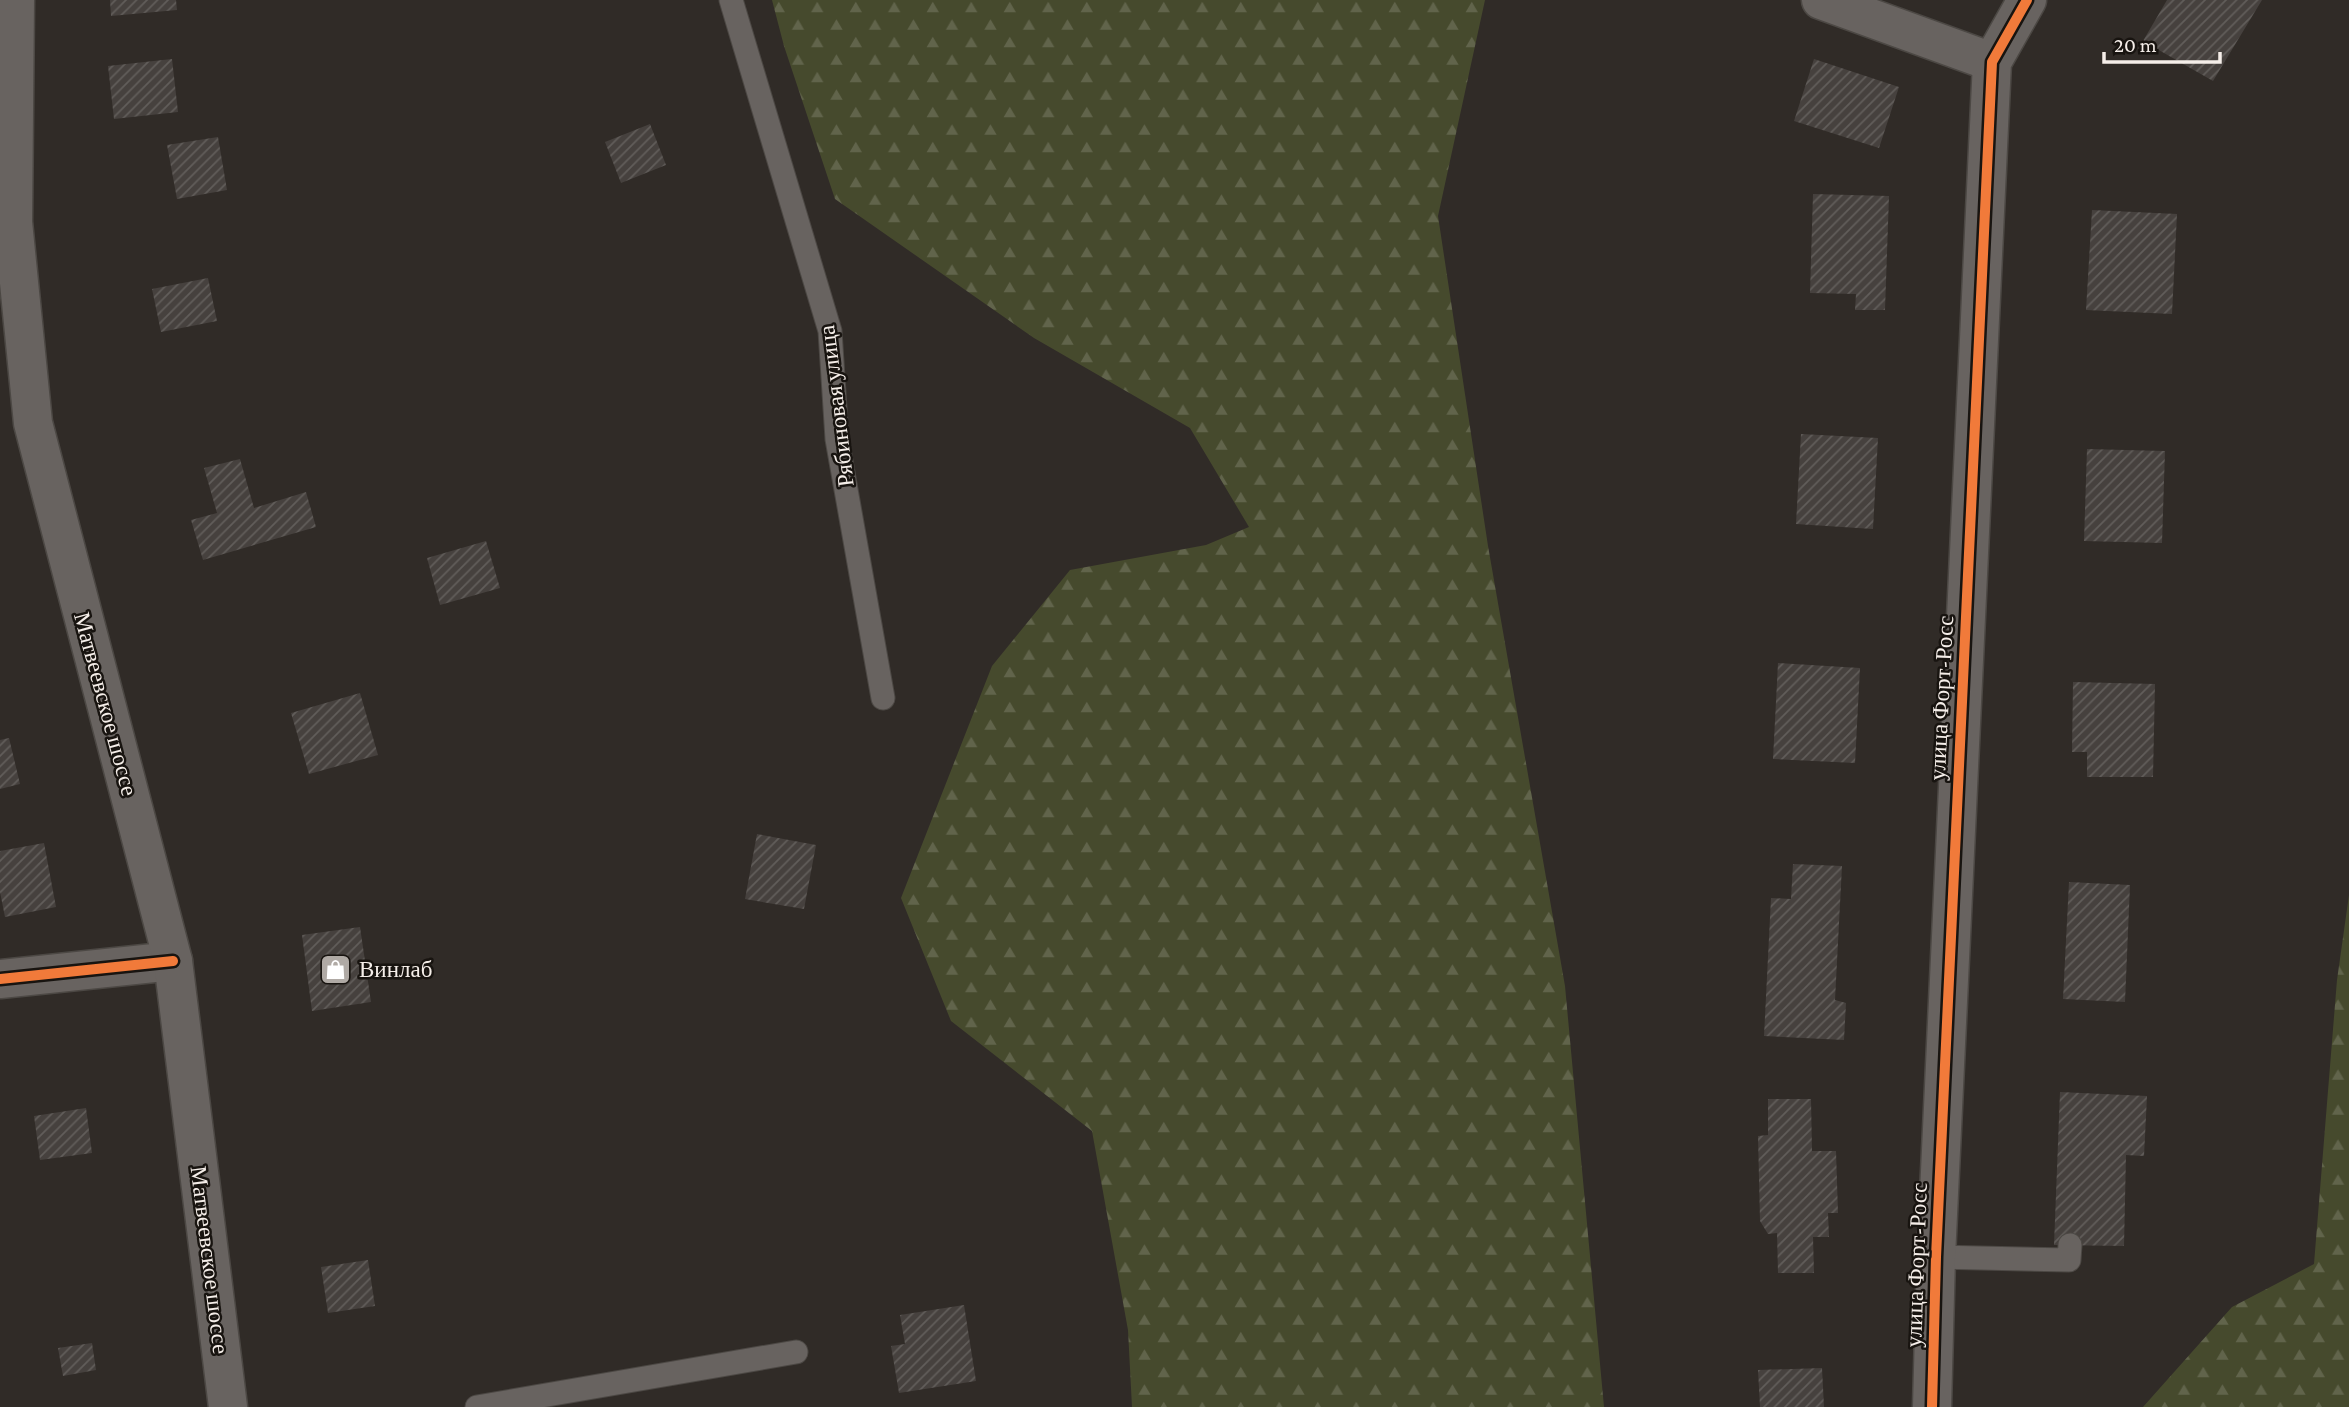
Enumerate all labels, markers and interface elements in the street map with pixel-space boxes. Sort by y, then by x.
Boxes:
scale bar [2104,21,2220,65]
text: 20 m [2114,33,2157,57]
street label: Рябиновая улица [813,324,859,488]
street label: Матвеевское шоссе [69,609,143,799]
street label: улица Форт-Росс [1924,615,1958,781]
shop icon: Винлаб [319,952,353,986]
place label: Винлаб [359,956,432,982]
street label: Матвеевское шоссе [186,1165,234,1355]
street label: улица Форт-Росс [1900,1182,1932,1348]

